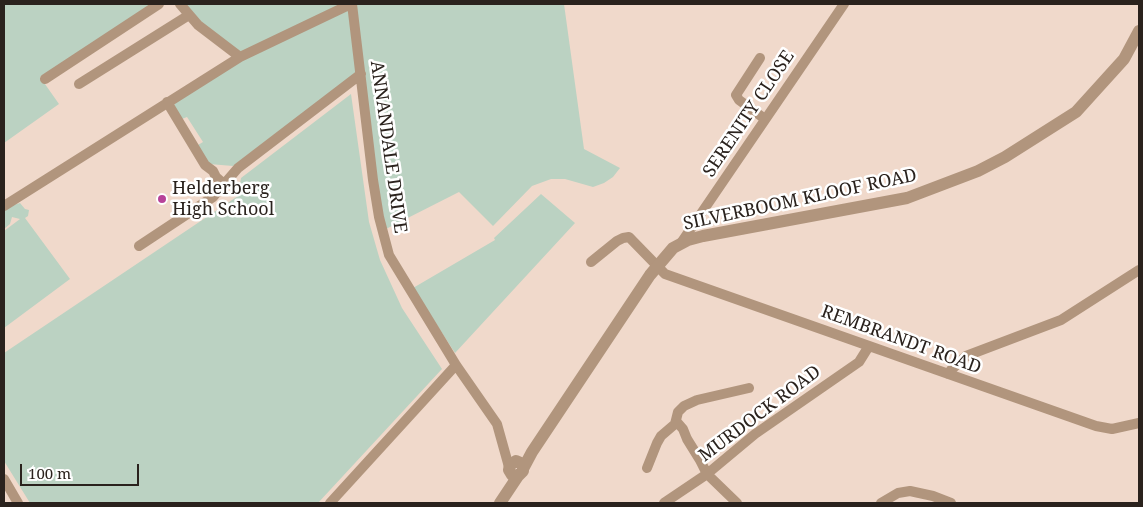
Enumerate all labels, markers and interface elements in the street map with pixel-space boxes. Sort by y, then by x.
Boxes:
street label: SERENITY CLOSE [699,47,799,181]
street label: ANNANDALE DRIVE [365,59,411,235]
street label: SILVERBOOM KLOOF ROAD [681,165,919,235]
place label: Helderberg High School [172,178,274,220]
marker: Helderberg High School [156,193,168,205]
street label: REMBRANDT ROAD [818,301,984,379]
street label: MURDOCK ROAD [695,361,825,467]
scale bar [22,454,141,486]
text: 100 m [28,463,71,483]

